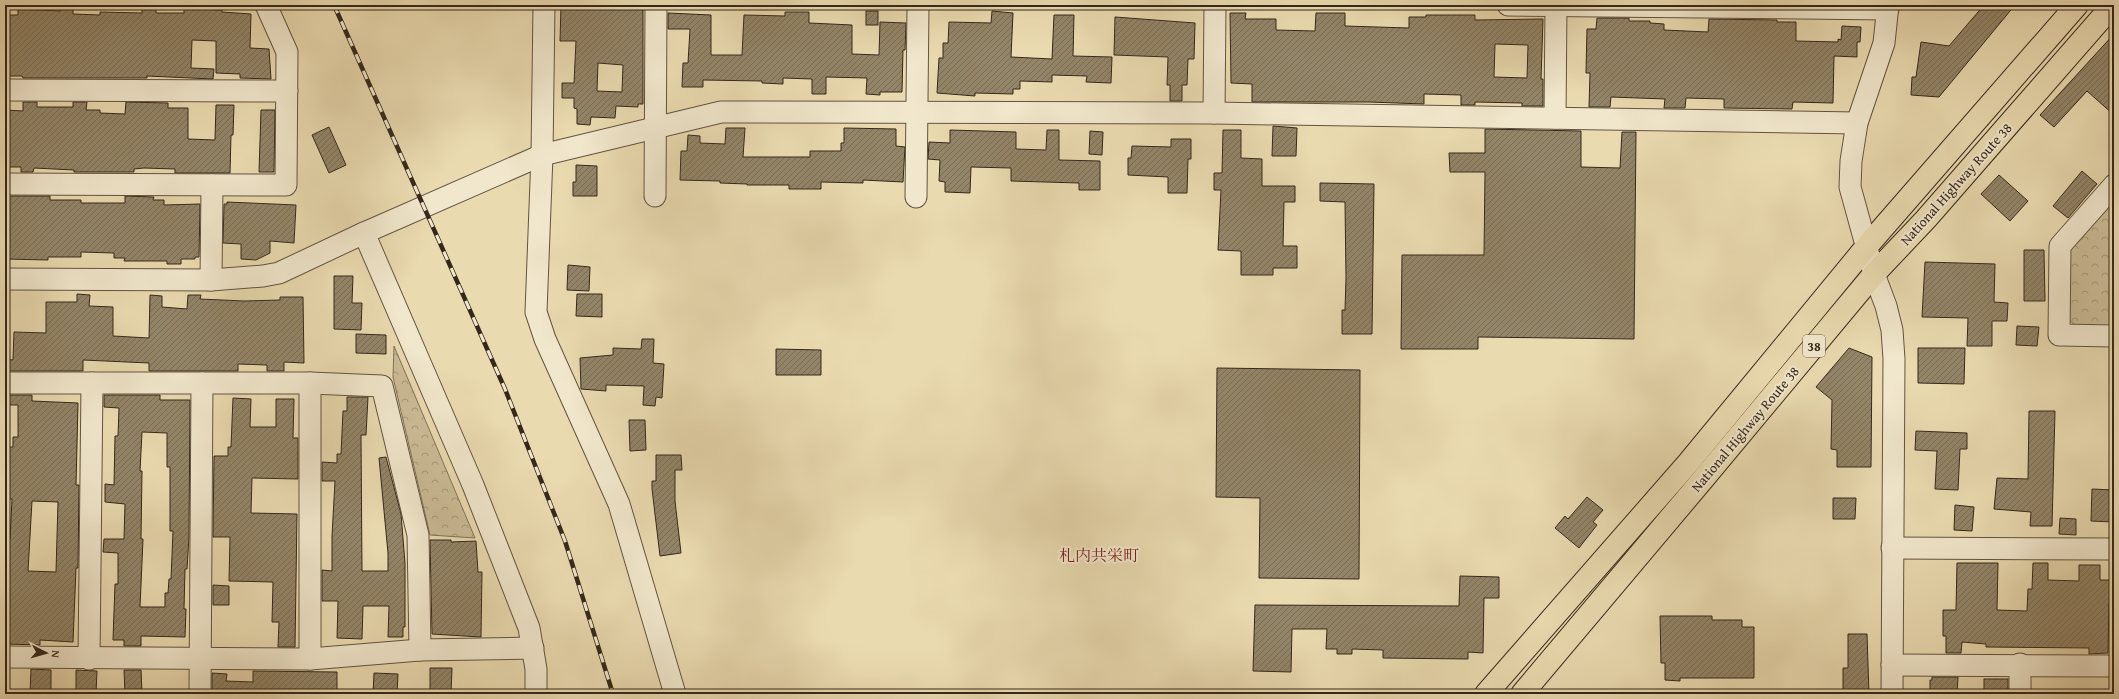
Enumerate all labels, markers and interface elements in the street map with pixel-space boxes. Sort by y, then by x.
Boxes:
street label: National Highway Route 38 [1896,118,2017,250]
road number: 38 [1803,335,1825,357]
street label: National Highway Route 38 [1686,362,1804,496]
district label: 札内共栄町 [1059,543,1139,567]
north arrow [26,633,66,673]
text: N [48,650,64,659]

